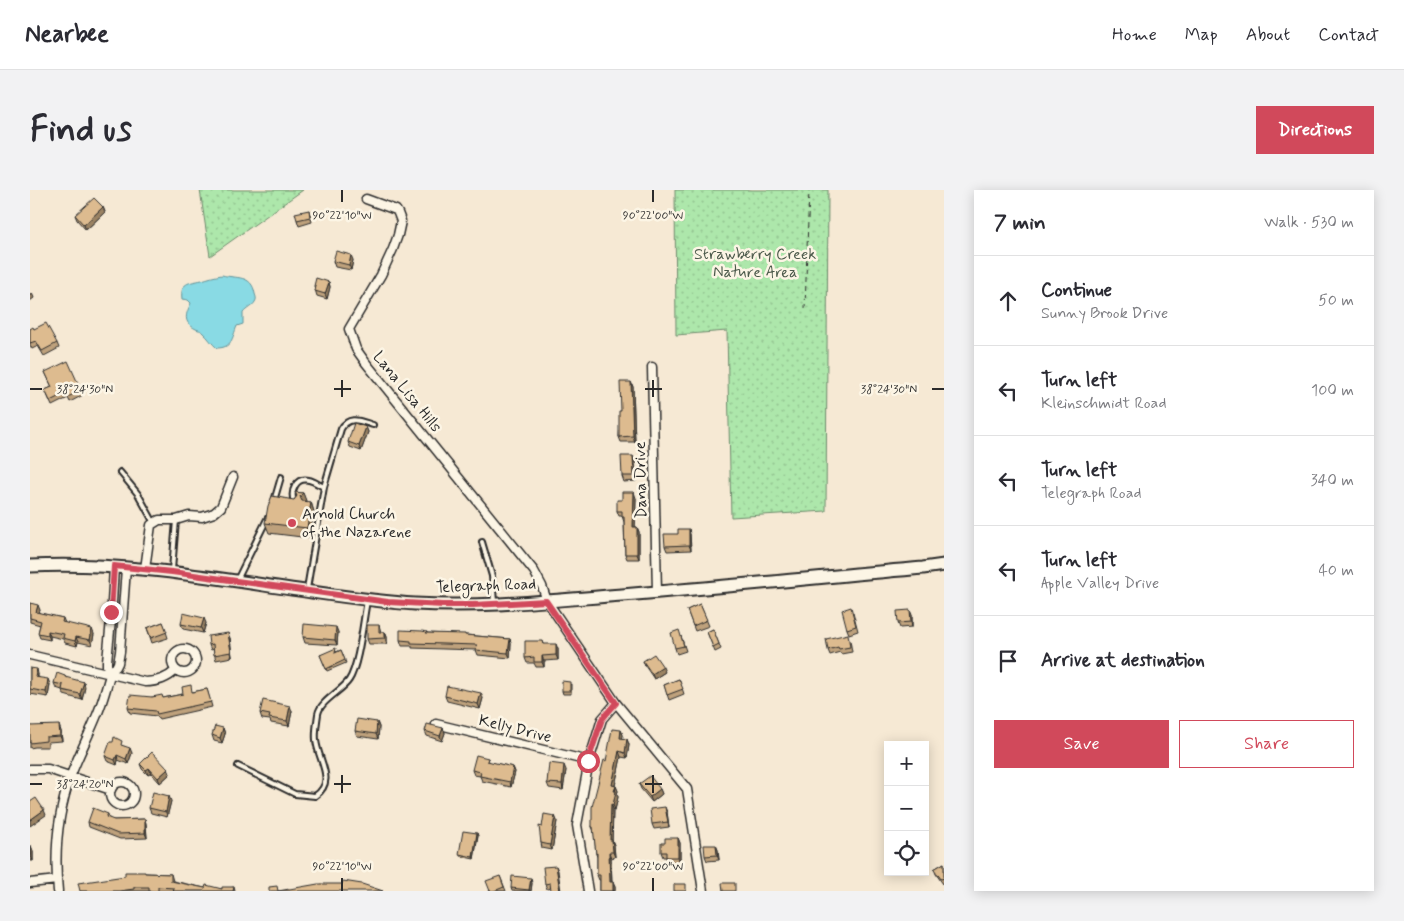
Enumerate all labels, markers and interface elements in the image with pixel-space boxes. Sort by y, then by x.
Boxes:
text: Nearbee [25,19,109,50]
text: Home [1112,23,1157,47]
text: Map [1185,23,1218,47]
text: About [1246,23,1290,47]
text: Contact [1318,23,1379,47]
button: Directions [1256,106,1374,154]
text: Find us [30,107,132,153]
text: 90°22'10"W [312,208,372,224]
text: 90°22'00"W [623,208,683,224]
text: 7 min [994,209,1046,237]
text: Walk · 530 m [1264,212,1354,233]
park label: Strawberry Creek Nature Area [694,244,816,283]
text: Continue [1041,278,1112,303]
icon: ahead [994,287,1022,315]
text: 50 m [1318,290,1354,311]
text: Sunny Brook Drive [1041,303,1168,324]
street label: Lana Lisa Hills [368,347,446,437]
text: Turn left [1041,368,1117,393]
icon: left [994,377,1022,405]
text: 100 m [1311,380,1354,401]
text: 38°24'30"N [57,382,113,398]
text: 38°24'30"N [861,382,917,398]
text: Kleinschmidt Road [1041,393,1166,414]
street label: Dana Drive [630,441,652,519]
text: Turn left [1041,458,1117,483]
icon: left [994,467,1022,495]
text: 340 m [1310,470,1354,491]
text: Telegraph Road [1041,483,1142,504]
place label: Arnold Church of the Nazarene [302,504,412,543]
marker: Arnold Church of the Nazarene [286,517,298,529]
text: Turn left [1041,548,1117,573]
icon: left [994,557,1022,585]
text: 40 m [1318,560,1354,581]
text: Apple Valley Drive [1041,573,1159,594]
street label: Telegraph Road [435,574,537,599]
route end [100,601,123,624]
icon: arrive [994,647,1022,675]
text: Arrive at destination [1041,648,1205,673]
street label: Kelly Drive [476,710,554,748]
button: Save [994,720,1169,768]
button: Share [1179,720,1354,768]
map controls [884,741,929,876]
button: + [884,741,929,786]
route start [577,750,600,773]
text: 38°24'20"N [57,777,113,793]
button: − [884,786,929,831]
button: locate [884,831,929,876]
text: 90°22'10"W [312,859,372,875]
text: 90°22'00"W [623,859,683,875]

